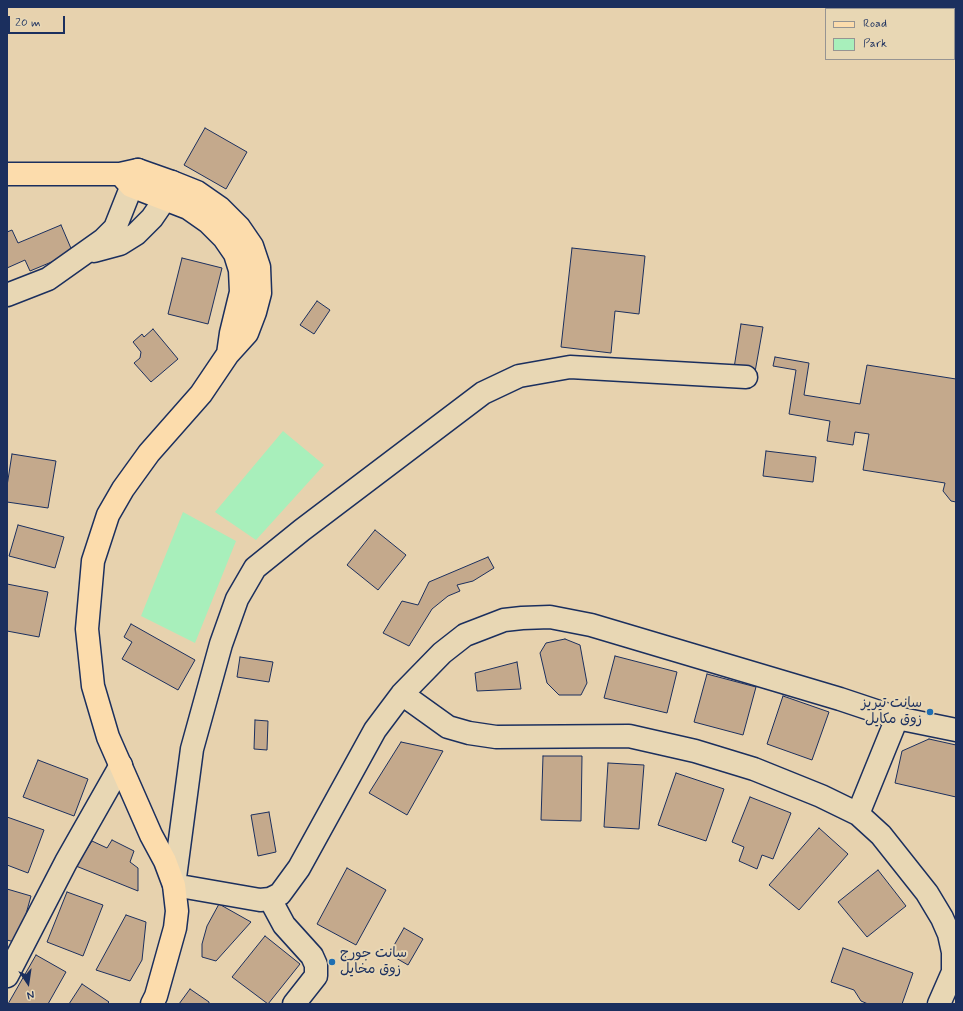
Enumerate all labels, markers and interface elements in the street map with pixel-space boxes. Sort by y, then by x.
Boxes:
scale bar [10,8,67,34]
legend [825,8,955,60]
text: 20 m [15,15,41,31]
text: Road [863,16,887,32]
text: Park [863,36,887,52]
place label: سانت تيريز زوق مكايل [861,696,922,728]
marker: سانت تيريز زوق مكايل [925,707,935,717]
place label: سانت جورج زوق مخايل [340,946,407,978]
marker: سانت جورج زوق مخايل [327,957,337,967]
north arrow [8,963,48,1003]
text: N [26,987,36,1002]

